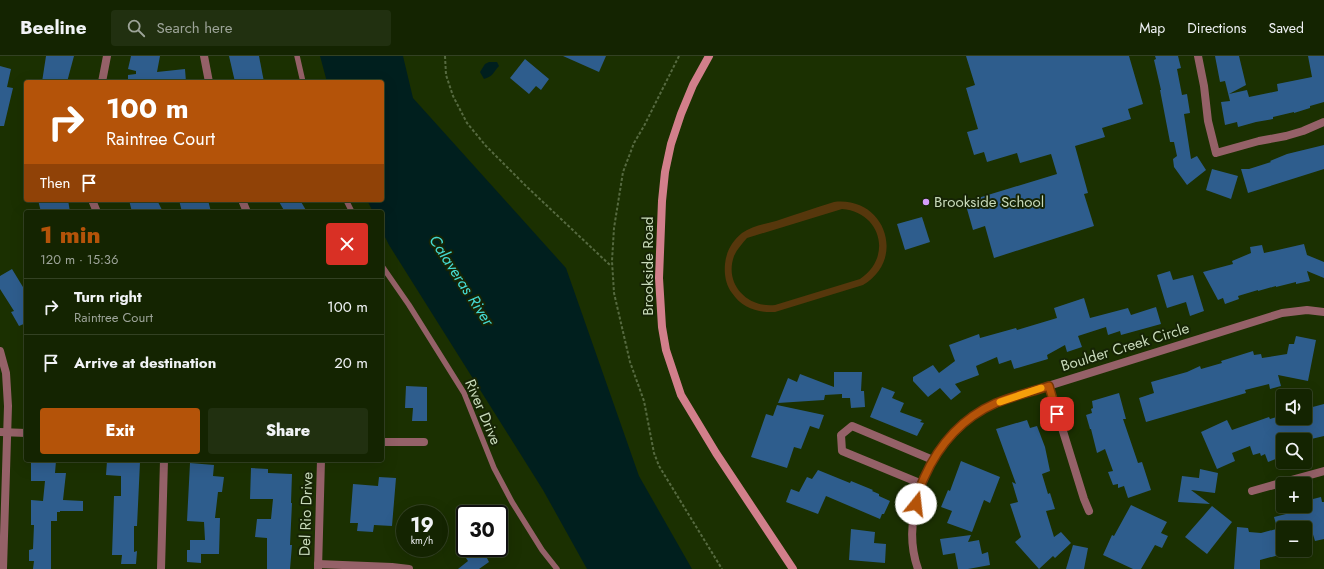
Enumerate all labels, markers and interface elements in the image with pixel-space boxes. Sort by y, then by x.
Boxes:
search box [111,10,391,46]
text: Beeline [20,14,87,41]
icon: search [125,17,147,39]
text: Search here [157,17,232,39]
text: Map [1139,18,1165,38]
text: Directions [1187,18,1247,38]
text: Saved [1269,18,1304,38]
text: 100 m [106,88,189,129]
icon: right [40,96,92,148]
text: Raintree Court [106,126,215,152]
text: Then [40,172,70,194]
icon: arrive [78,172,100,194]
place label: Brookside School [934,191,1044,213]
marker: Brookside School [921,197,931,207]
street label: Brookside Road [637,216,659,316]
text: 1 min [40,217,101,252]
button: close [326,223,368,265]
water label: Calaveras River [424,230,501,332]
text: 120 m · 15:36 [40,250,118,269]
text: Turn right [74,286,142,308]
icon: right [40,296,62,318]
text: 100 m [327,296,368,318]
text: Raintree Court [74,308,153,327]
street label: Boulder Creek Circle [1058,317,1192,377]
icon: arrive [40,352,62,374]
text: Arrive at destination [74,352,216,374]
text: 20 m [334,352,368,374]
street label: River Drive [459,376,507,448]
map controls [1276,389,1312,557]
button: sound [1276,389,1312,425]
pin [1040,397,1074,431]
icon: arrive [1046,403,1068,425]
button: Exit [40,408,200,454]
button: Share [208,408,368,454]
button: search [1276,433,1312,469]
street label: Del Rio Drive [294,471,318,556]
button: + [1276,477,1312,513]
position arrow [895,483,937,525]
speed limit sign: 30 [456,505,508,557]
text: 19 [410,511,434,540]
button: − [1276,521,1312,557]
text: km/h [411,533,433,548]

